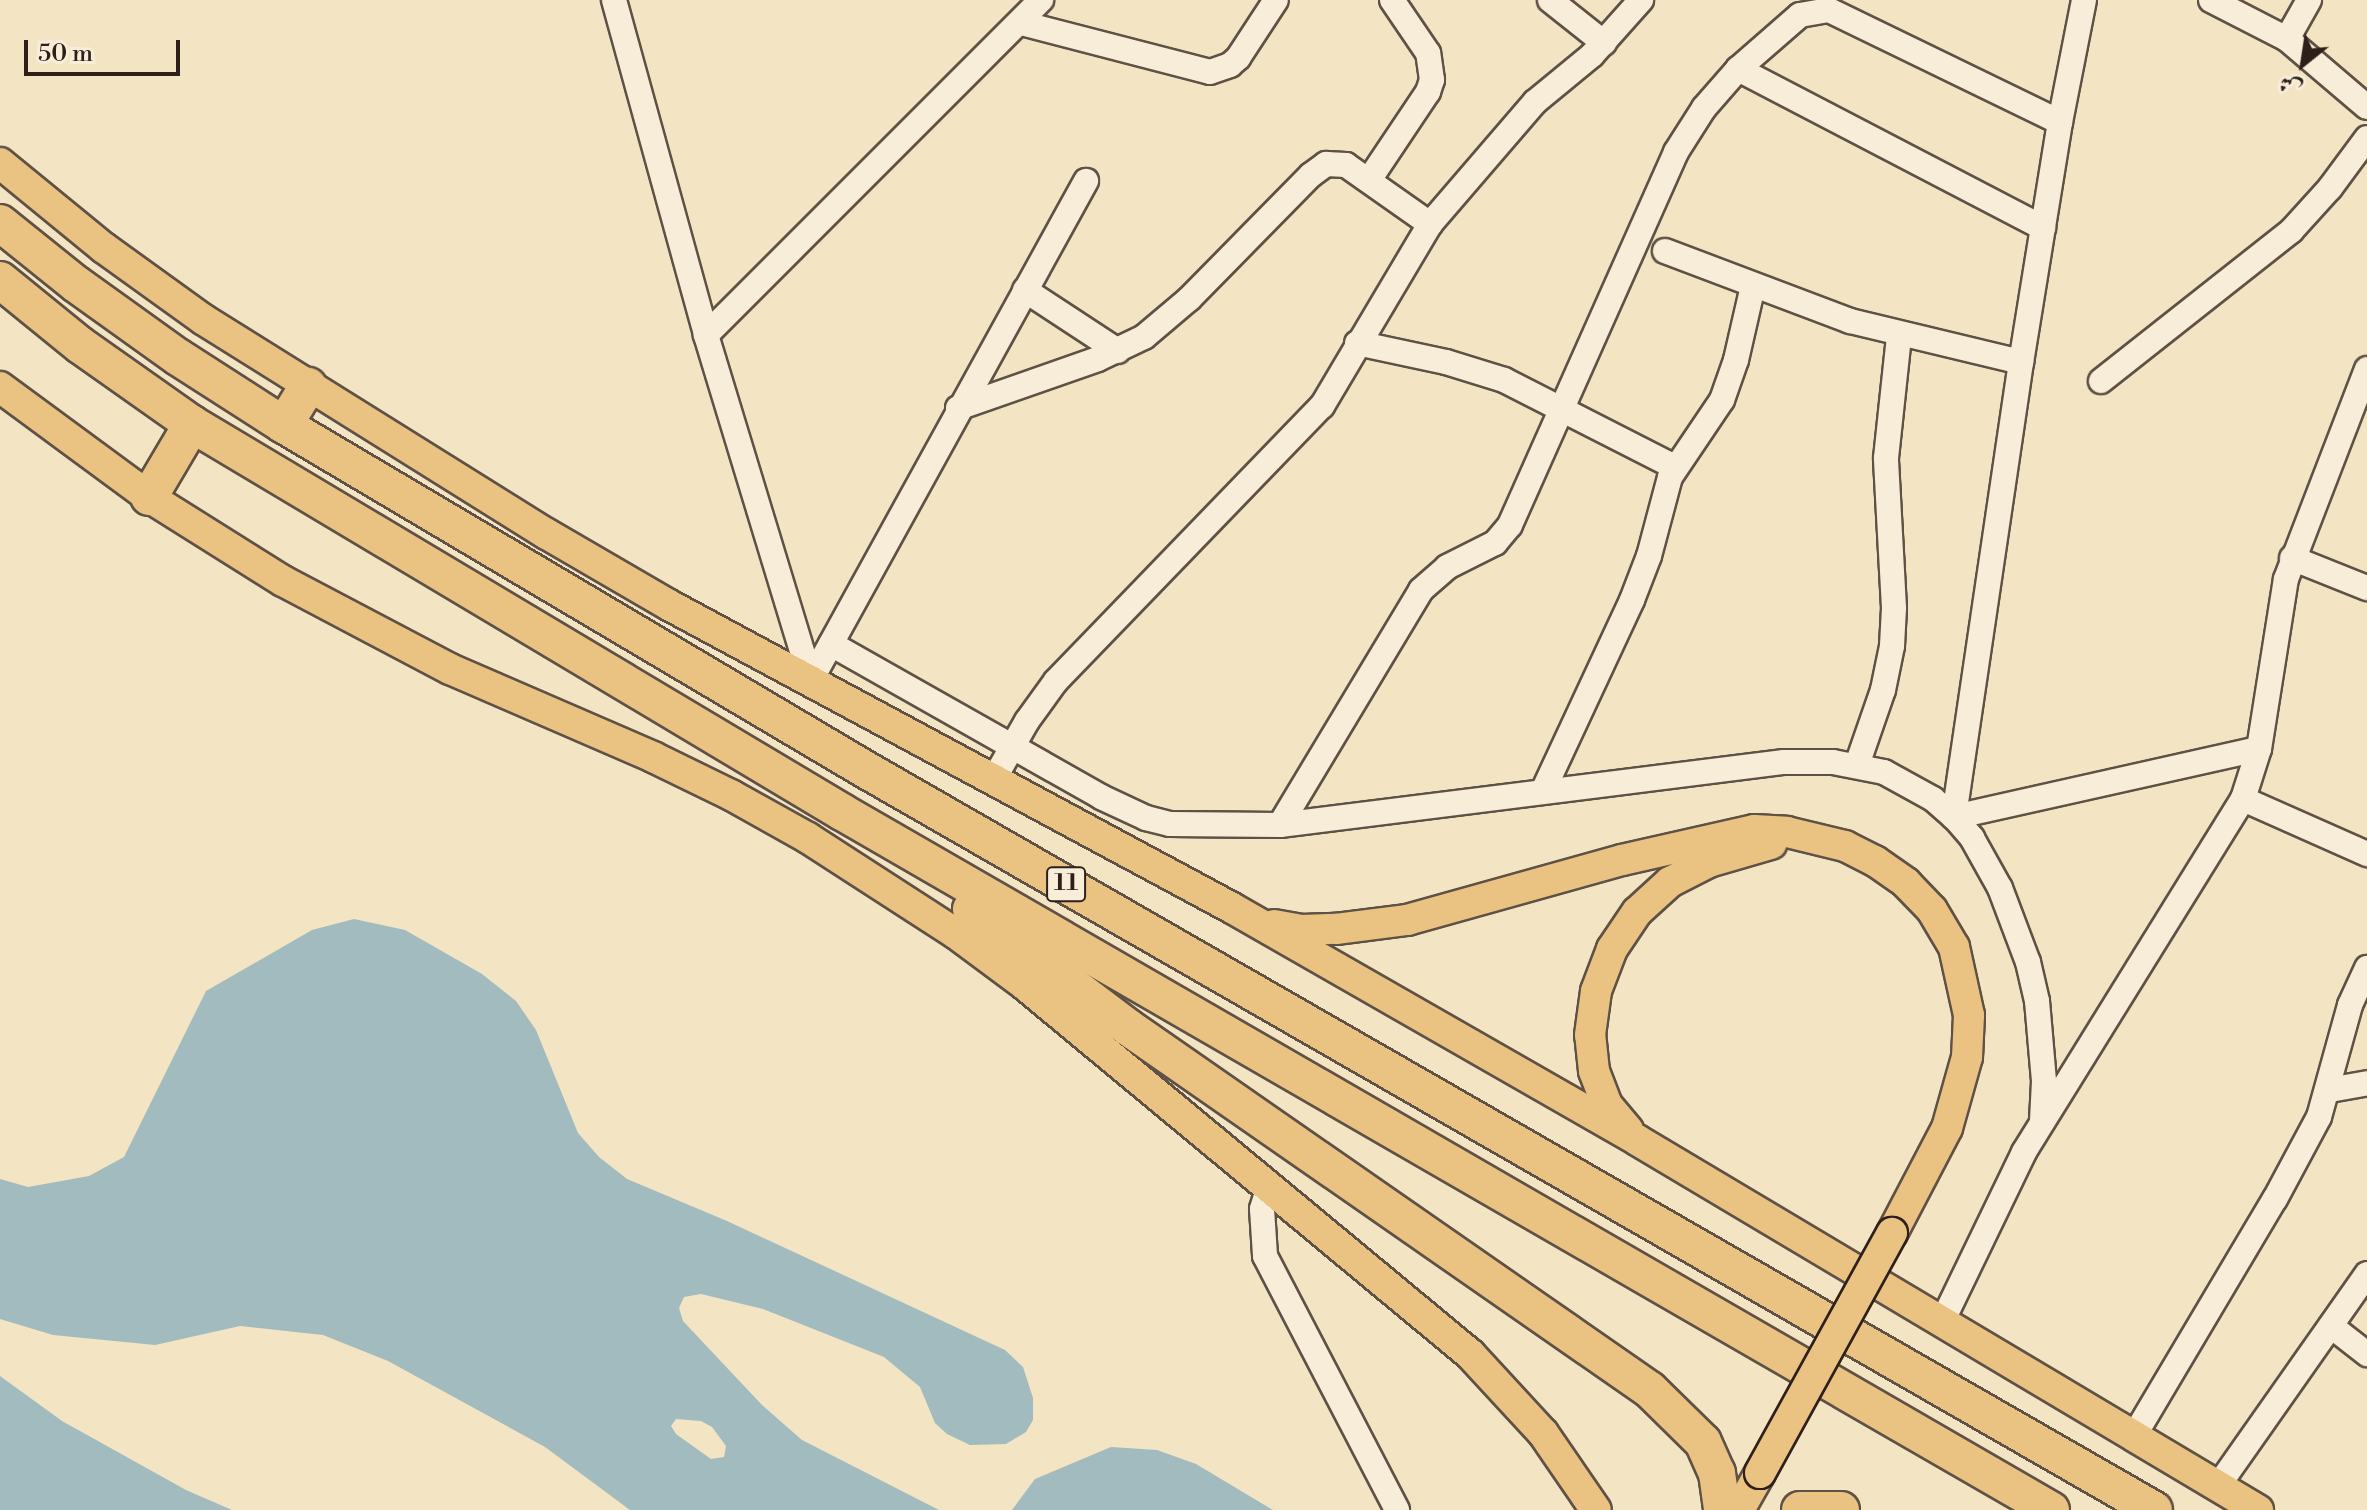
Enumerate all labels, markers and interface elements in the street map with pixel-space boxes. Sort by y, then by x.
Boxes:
scale bar [28,24,184,74]
north arrow [2263,24,2343,104]
text: 50 m [38,39,93,69]
text: ش [2275,68,2307,102]
road number: 11 [1046,864,1086,904]

